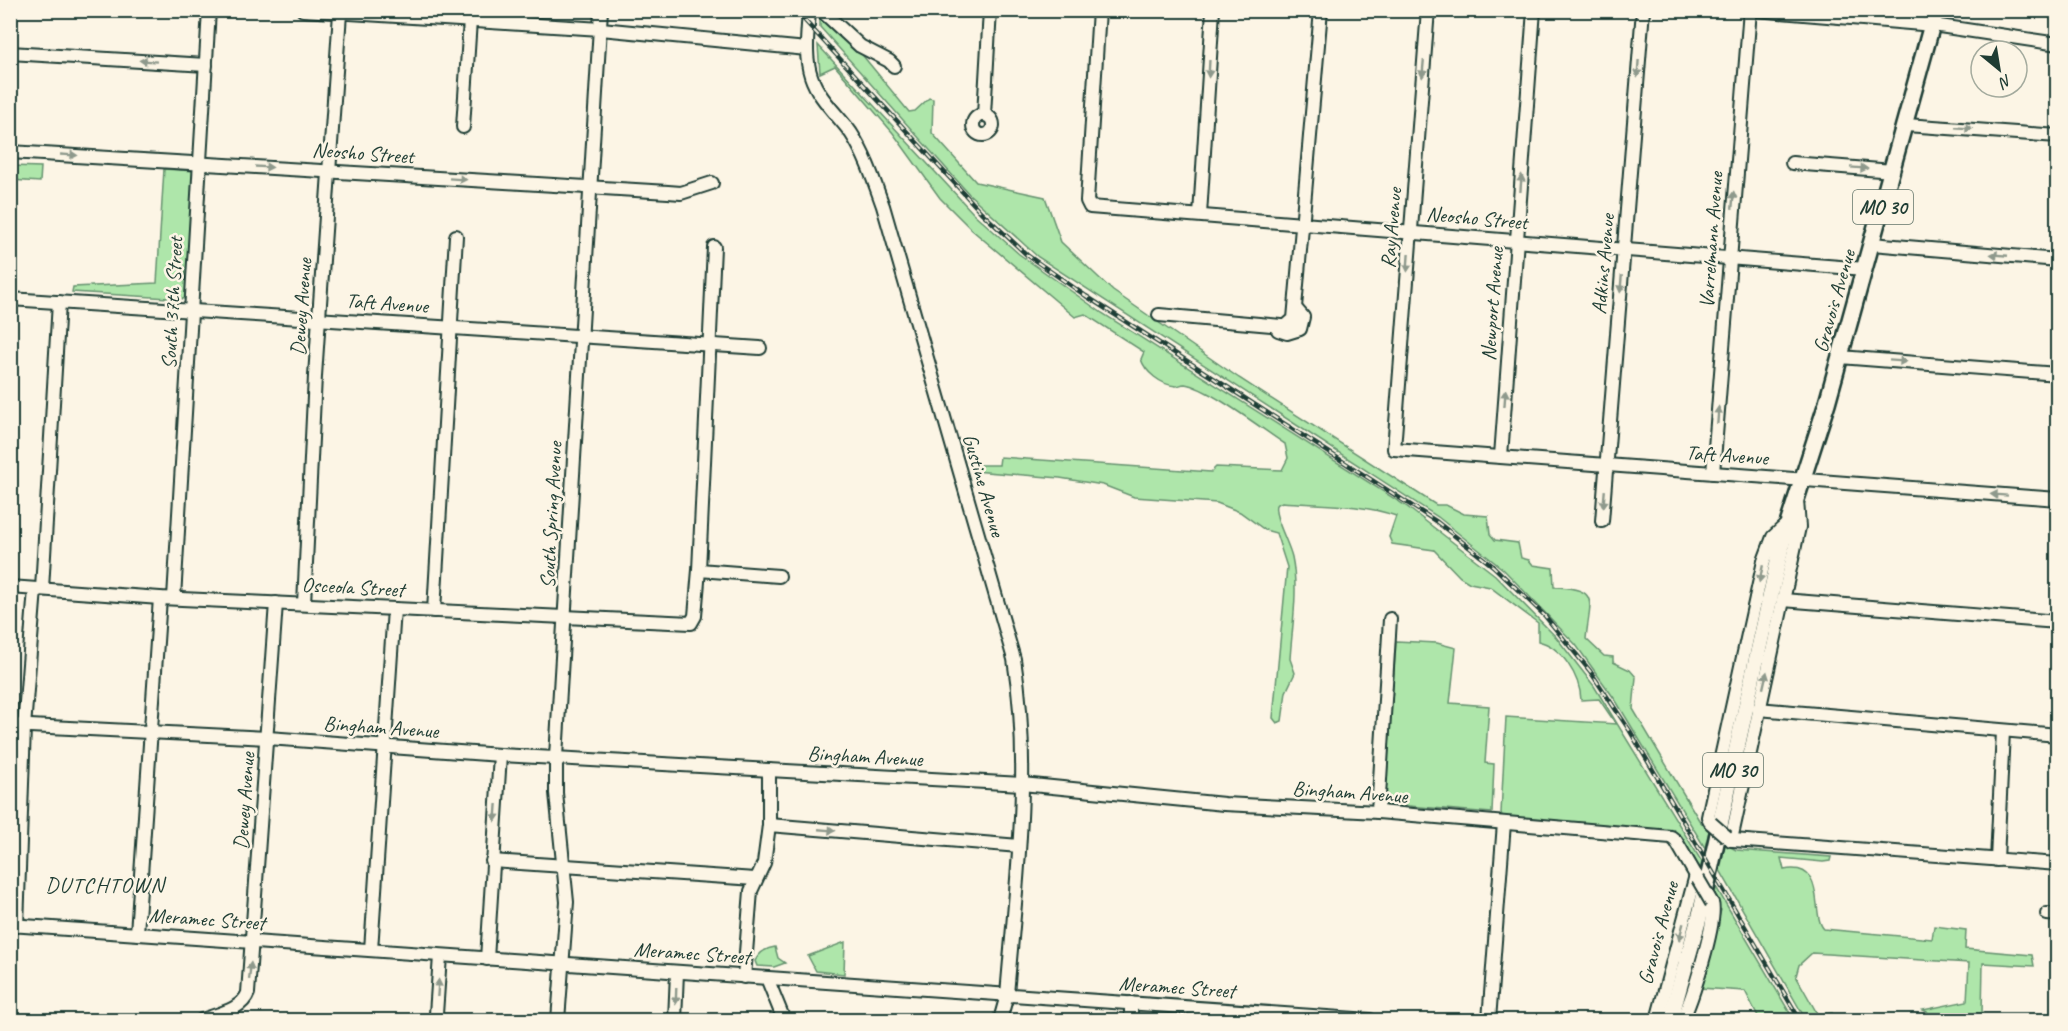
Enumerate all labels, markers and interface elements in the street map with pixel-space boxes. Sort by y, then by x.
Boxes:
north arrow [1969,39,2029,99]
one-way arrow [138,57,157,66]
one-way arrow [1205,59,1214,78]
one-way arrow [1419,59,1428,78]
one-way arrow [1633,59,1643,78]
text: N [1994,70,2015,94]
one-way arrow [1955,124,1974,133]
street label: Neosho Street [311,136,417,170]
one-way arrow [59,151,78,160]
one-way arrow [254,162,273,171]
one-way arrow [1849,164,1868,173]
street label: Varrelmann Avenue [1693,170,1729,309]
one-way arrow [1516,173,1526,192]
one-way arrow [449,174,468,184]
street label: Ray Avenue [1375,185,1408,269]
one-way arrow [1728,190,1738,209]
road number: MO 30 [1853,190,1913,224]
street label: Neosho Street [1425,201,1531,236]
street label: Adkins Avenue [1586,211,1621,315]
street label: South 37th Street [156,234,189,370]
street label: Newport Avenue [1475,245,1509,362]
street label: Gravois Avenue [1807,246,1861,355]
one-way arrow [1990,250,2009,260]
one-way arrow [1403,254,1413,273]
street label: Dewey Avenue [285,256,317,356]
one-way arrow [1617,275,1626,294]
street label: Taft Avenue [345,287,431,319]
one-way arrow [1889,357,1908,366]
one-way arrow [1500,388,1510,407]
one-way arrow [1713,405,1723,424]
street label: Gustine Avenue [957,431,1011,540]
street label: South Spring Avenue [534,439,568,589]
street label: Taft Avenue [1685,439,1771,471]
one-way arrow [1599,490,1609,509]
one-way arrow [1990,490,2009,499]
one-way arrow [1756,565,1765,584]
street label: Osceola Street [301,571,408,603]
one-way arrow [1760,670,1770,689]
street label: Bingham Avenue [323,710,440,744]
street label: Bingham Avenue [807,740,924,772]
street label: Dewey Avenue [228,750,260,850]
road number: MO 30 [1703,753,1763,787]
street label: Bingham Avenue [1292,775,1409,809]
one-way arrow [491,804,501,823]
one-way arrow [817,825,836,835]
district label: DUTCHTOWN [45,871,167,899]
street label: Gravois Avenue [1632,877,1685,987]
street label: Meramec Street [148,902,269,936]
one-way arrow [1676,922,1686,941]
street label: Meramec Street [633,936,754,970]
one-way arrow [245,962,255,981]
street label: Meramec Street [1118,970,1239,1004]
one-way arrow [433,979,442,998]
one-way arrow [672,987,681,1006]

